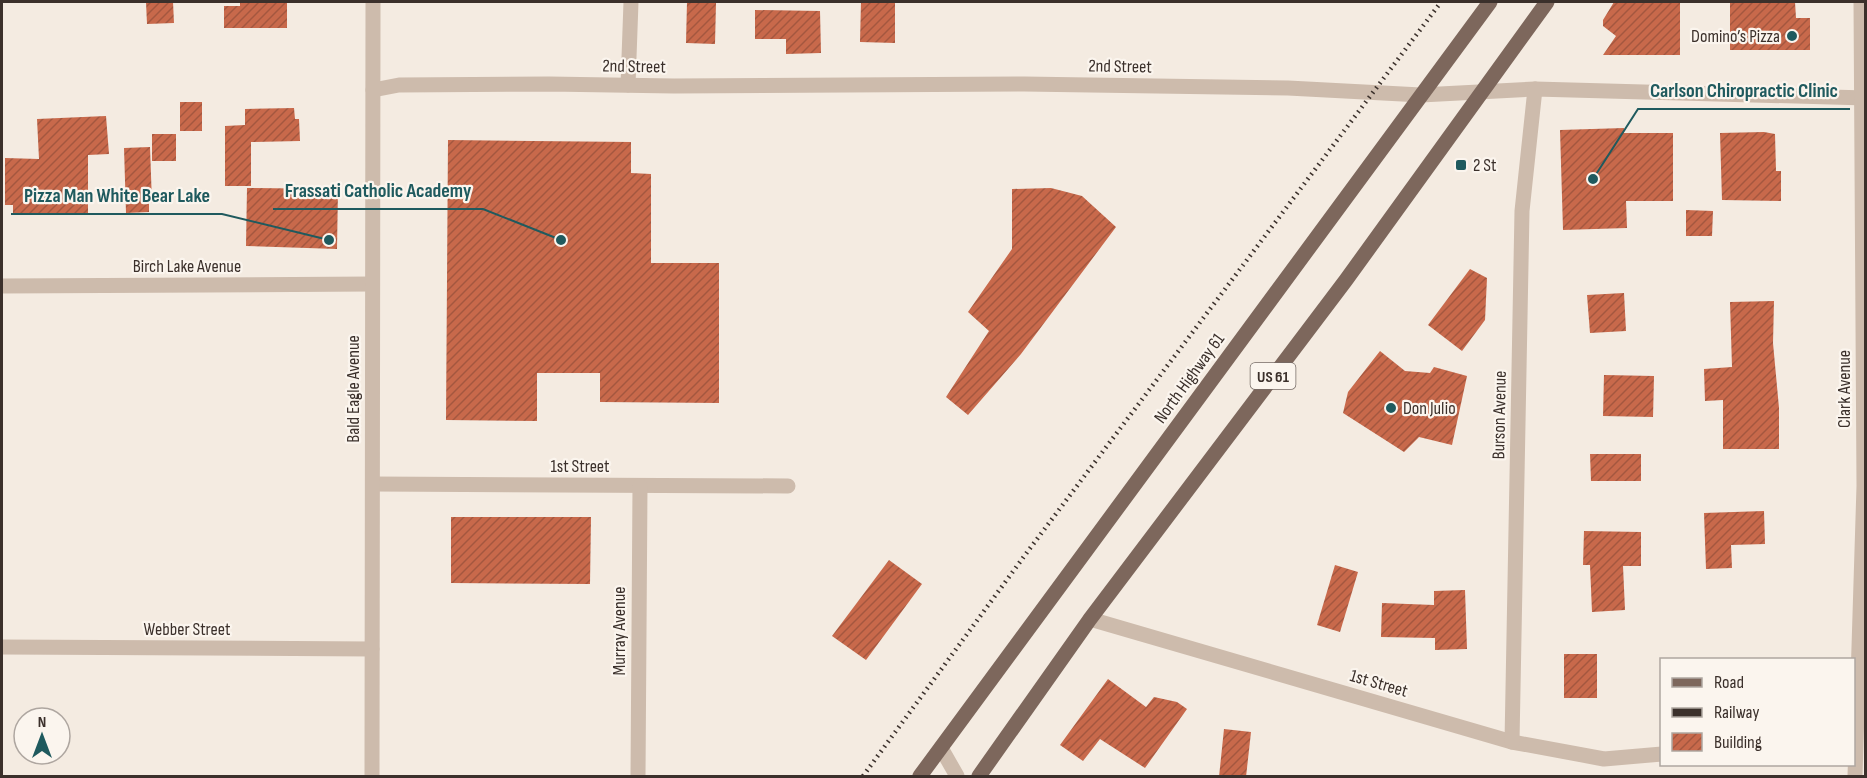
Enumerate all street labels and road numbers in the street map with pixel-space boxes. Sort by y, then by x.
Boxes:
street label: 2nd Street [602,55,666,78]
street label: 2nd Street [1088,55,1152,78]
street label: Birch Lake Avenue [133,256,241,277]
street label: North Highway 61 [1150,329,1229,427]
street label: Bald Eagle Avenue [343,335,364,443]
street label: Clark Avenue [1834,350,1855,428]
road number: US 61 [1250,363,1296,389]
street label: Burson Avenue [1488,370,1511,460]
street label: 1st Street [550,456,610,477]
street label: Murray Avenue [609,587,630,675]
street label: Webber Street [144,619,231,640]
street label: 1st Street [1348,665,1411,702]

